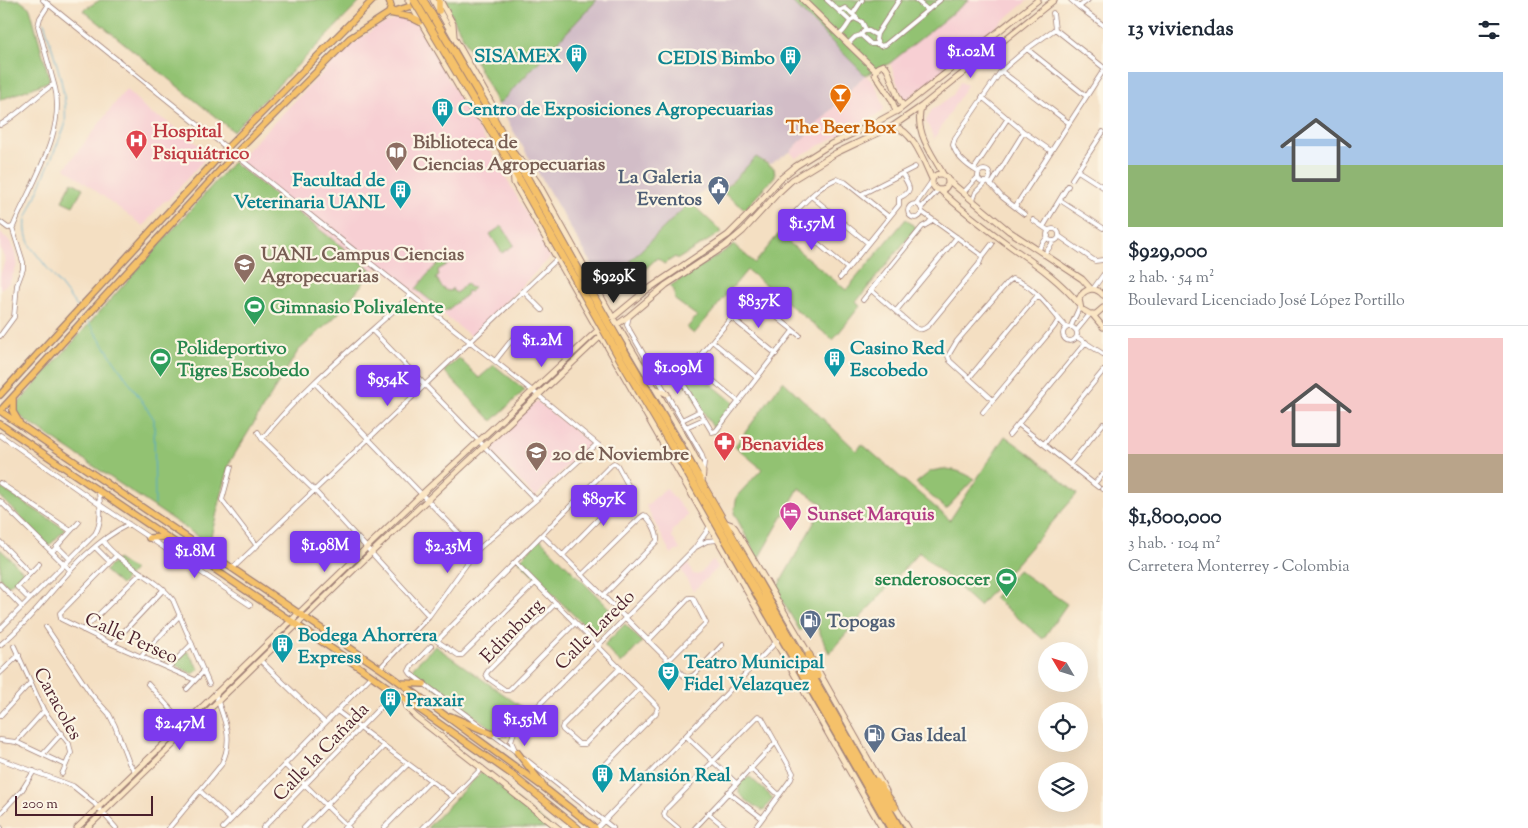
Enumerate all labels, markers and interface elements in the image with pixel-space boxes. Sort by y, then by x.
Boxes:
text: 13 viviendas [1128,15,1234,45]
icon: filters [1475,16,1503,44]
pin: $1.02M [930,36,1012,79]
text: $1.02M [947,41,995,64]
building icon: SISAMEX [565,43,589,74]
place label: SISAMEX [474,44,562,71]
building icon: CEDIS Bimbo [779,45,803,76]
place label: CEDIS Bimbo [658,46,776,73]
bar icon: The Beer Box [829,83,853,114]
building icon: Centro de Exposiciones Agropecuarias [430,96,454,127]
place label: Centro de Exposiciones Agropecuarias [458,97,774,124]
icon: home [1271,105,1361,195]
place label: The Beer Box [786,115,897,142]
place label: Hospital Psiquiátrico [153,119,250,168]
hospital icon: Hospital Psiquiátrico [125,129,149,160]
place label: Biblioteca de Ciencias Agropecuarias [413,130,606,179]
library icon: Biblioteca de Ciencias Agropecuarias [385,140,409,171]
place label: La Galeria Eventos [618,165,703,214]
place label: Facultad de Veterinaria UANL [233,168,386,217]
public building icon: La Galeria Eventos [706,175,730,206]
building icon: Facultad de Veterinaria UANL [389,178,413,209]
pin: $1.57M [771,208,853,251]
text: $1.57M [789,213,835,236]
text: $929,000 [1128,237,1207,267]
place label: UANL Campus Ciencias Agropecuarias [261,242,465,291]
school or university icon: UANL Campus Ciencias Agropecuarias [233,252,257,283]
pin: $929K [579,262,649,304]
text: $929K [592,266,636,289]
text: 2 hab. · 54 m² [1128,267,1214,290]
pin: $837K [724,286,794,329]
text: Boulevard Licenciado José López Portillo [1128,290,1405,313]
text: $837K [738,291,780,314]
sports icon: Gimnasio Polivalente [242,294,266,325]
place label: Gimnasio Polivalente [270,295,444,322]
pin: $1.2M [507,326,577,368]
text: $1.2M [522,330,562,353]
place label: Polideportivo Tigres Escobedo [177,336,310,385]
place label: Casino Red Escobedo [850,336,945,385]
sports icon: Polideportivo Tigres Escobedo [149,346,173,377]
building icon: Casino Red Escobedo [822,346,846,377]
pin: $1.09M [637,352,719,395]
text: $1.09M [654,357,702,380]
pin: $954K [353,364,423,407]
text: $954K [367,369,409,392]
icon: home [1271,370,1361,460]
pharmacy icon: Benavides [713,431,737,462]
place label: Benavides [741,432,824,459]
school or university icon: 20 de Noviembre [524,441,548,472]
place label: 20 de Noviembre [552,442,689,469]
pin: $897K [569,484,639,527]
text: $897K [582,489,626,512]
hotel icon: Sunset Marquis [779,501,803,532]
place label: Sunset Marquis [807,502,935,529]
text: $1,800,000 [1128,503,1222,533]
pin: $1.98M [284,530,366,573]
pin: $2.35M [407,532,489,574]
text: 3 hab. · 104 m² [1128,533,1221,556]
text: $1.98M [301,535,349,558]
pin: $1.8M [160,536,230,579]
text: $2.35M [425,536,471,559]
text: $1.8M [175,541,215,564]
text: Carretera Monterrey - Colombia [1128,556,1350,579]
sports icon: senderosoccer [994,566,1018,597]
place label: senderosoccer [875,567,991,594]
street label: Calle Laredo [549,584,642,677]
street label: Edimburg [475,593,551,670]
street label: Calle Perseo [80,607,182,672]
fuel station icon: Topogas [799,608,823,639]
place label: Topogas [827,609,896,636]
place label: Bodega Ahorrera Express [298,623,438,672]
building icon: Bodega Ahorrera Express [270,633,294,664]
north arrow [1038,642,1088,692]
map controls [1038,642,1088,812]
place label: Teatro Municipal Fidel Velazquez [684,650,825,699]
theatre icon: Teatro Municipal Fidel Velazquez [656,660,680,691]
street label: Caracoles [26,663,88,746]
building icon: Praxair [378,687,402,718]
place label: Praxair [406,688,465,715]
street label: Calle la Cañada [268,697,376,808]
button: locate [1038,702,1088,752]
pin: $1.55M [484,704,566,747]
pin: $2.47M [139,708,221,751]
text: $1.55M [503,709,547,732]
text: $2.47M [155,713,205,736]
fuel station icon: Gas Ideal [863,722,887,753]
place label: Gas Ideal [891,723,967,750]
building icon: Mansión Real [591,762,615,793]
button: layers [1038,762,1088,812]
place label: Mansión Real [619,763,732,790]
scale bar [15,793,152,816]
text: 200 m [22,795,58,815]

